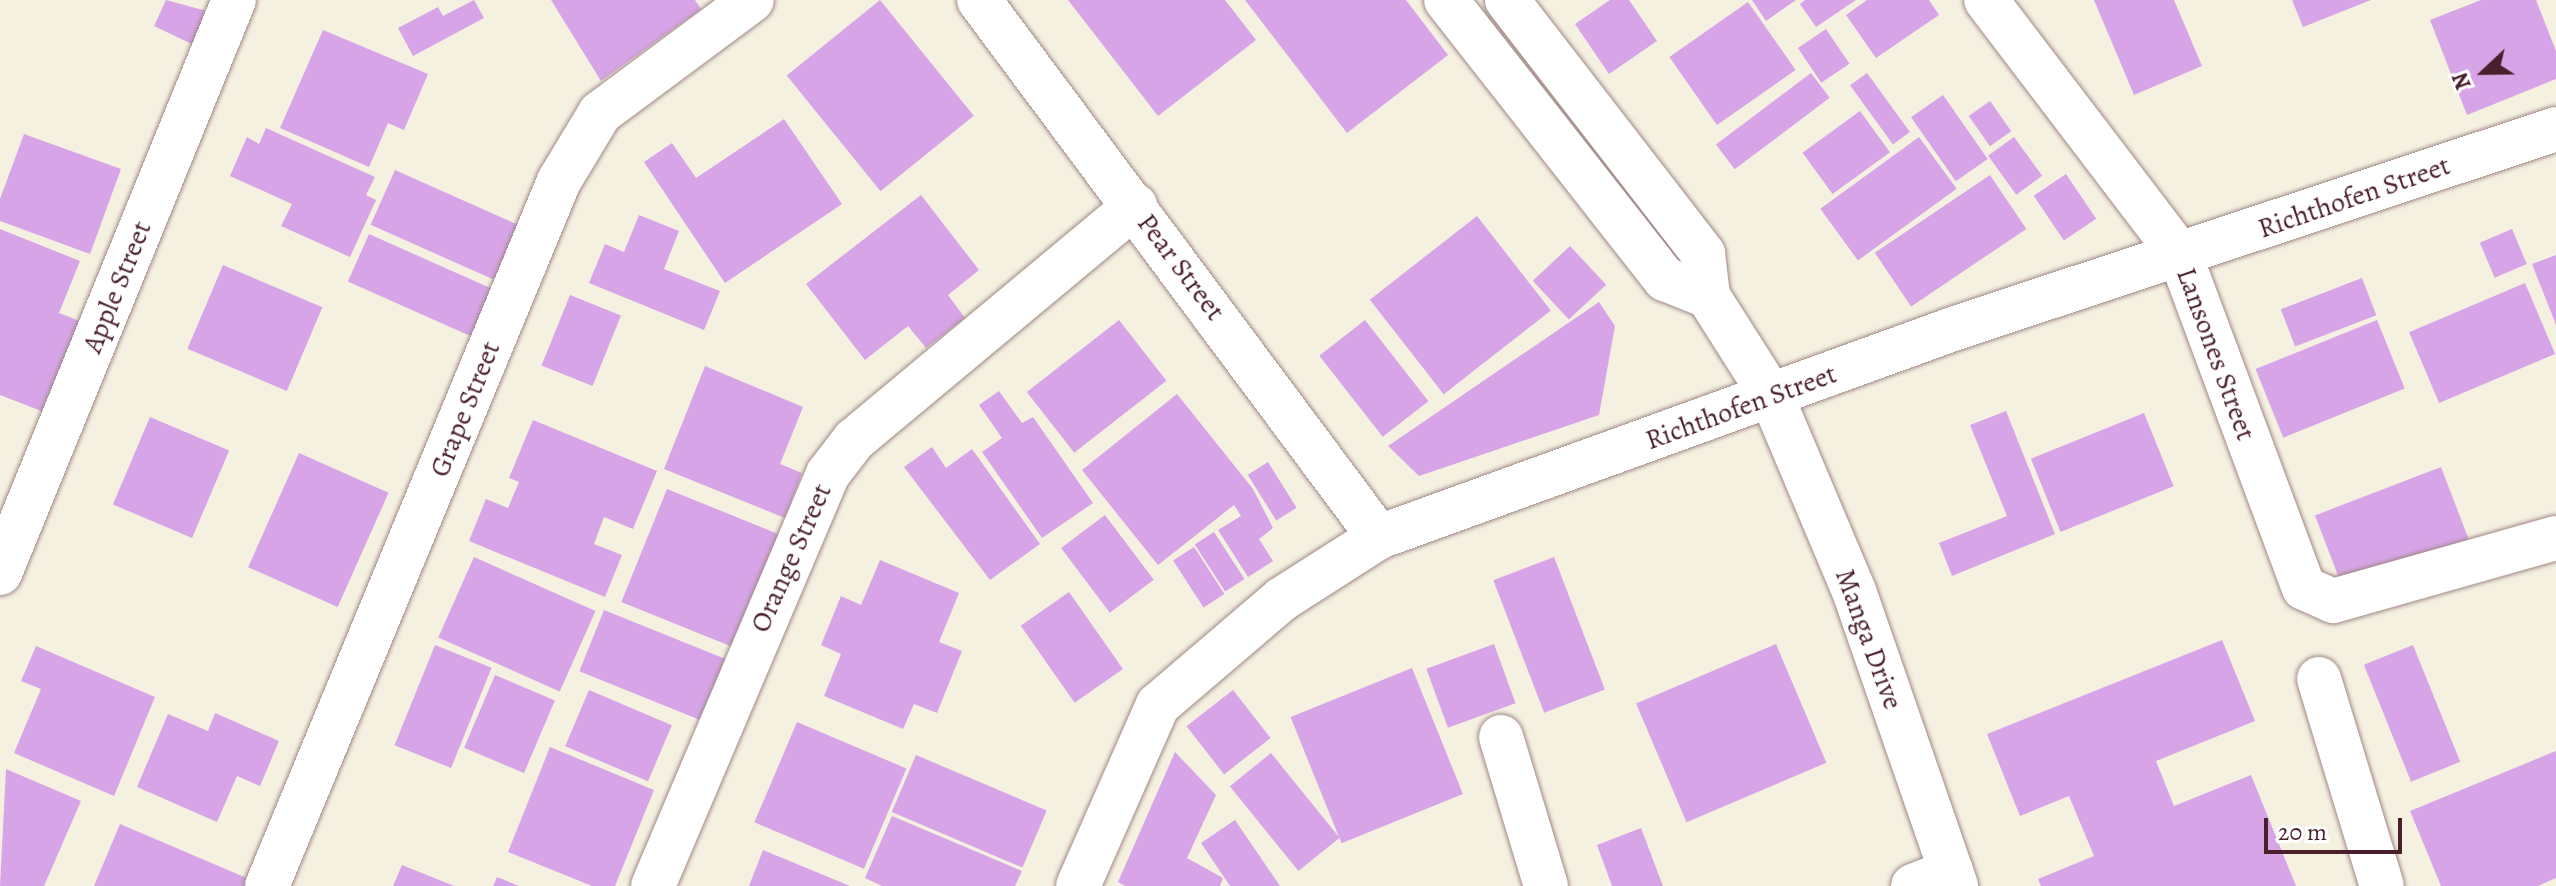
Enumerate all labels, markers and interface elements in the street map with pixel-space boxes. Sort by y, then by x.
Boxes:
north arrow [2444,32,2524,112]
text: N [2445,68,2479,94]
street label: Richthofen Street [2254,148,2454,246]
street label: Pear Street [1130,207,1232,327]
street label: Apple Street [75,216,159,358]
street label: Lansones Street [2169,263,2263,445]
street label: Grape Street [423,336,507,482]
street label: Richthofen Street [1641,357,1841,457]
street label: Orange Street [743,478,839,638]
street label: Manga Drive [1828,564,1910,714]
scale bar [2268,802,2406,852]
text: 20 m [2278,816,2327,848]

